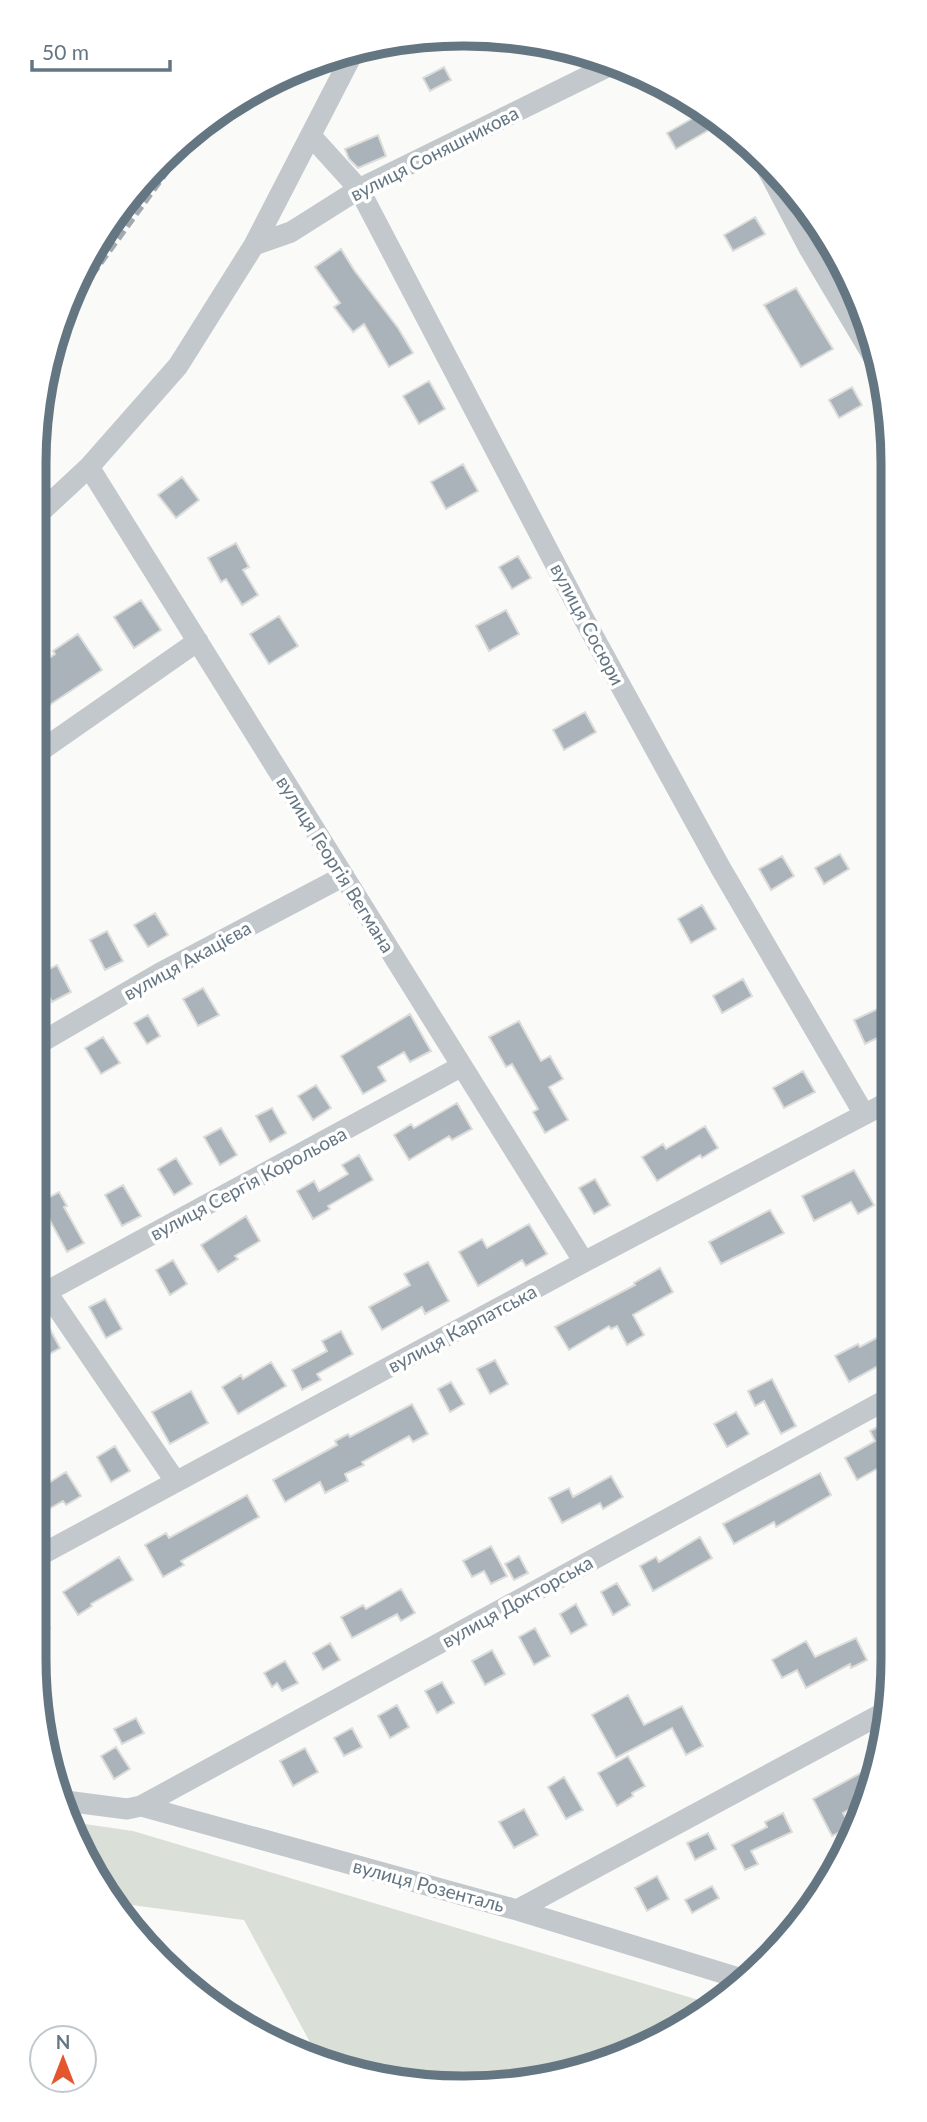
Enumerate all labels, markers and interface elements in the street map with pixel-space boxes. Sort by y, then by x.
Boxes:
scale bar [32,28,170,72]
text: 50 m [42,39,89,64]
street label: вулиця Соняшникова [346,101,522,205]
street label: вулиця Сосюри [546,559,630,689]
street label: вулиця Георгія Вегмана [272,771,400,957]
street label: вулиця Акацієва [119,916,255,1004]
street label: вулиця Сергія Корольова [146,1121,350,1245]
street label: вулиця Карпатська [384,1279,540,1377]
street label: вулиця Докторська [438,1550,596,1652]
street label: вулиця Розенталь [351,1854,507,1916]
north arrow [28,2024,98,2094]
text: N [56,2030,70,2053]

